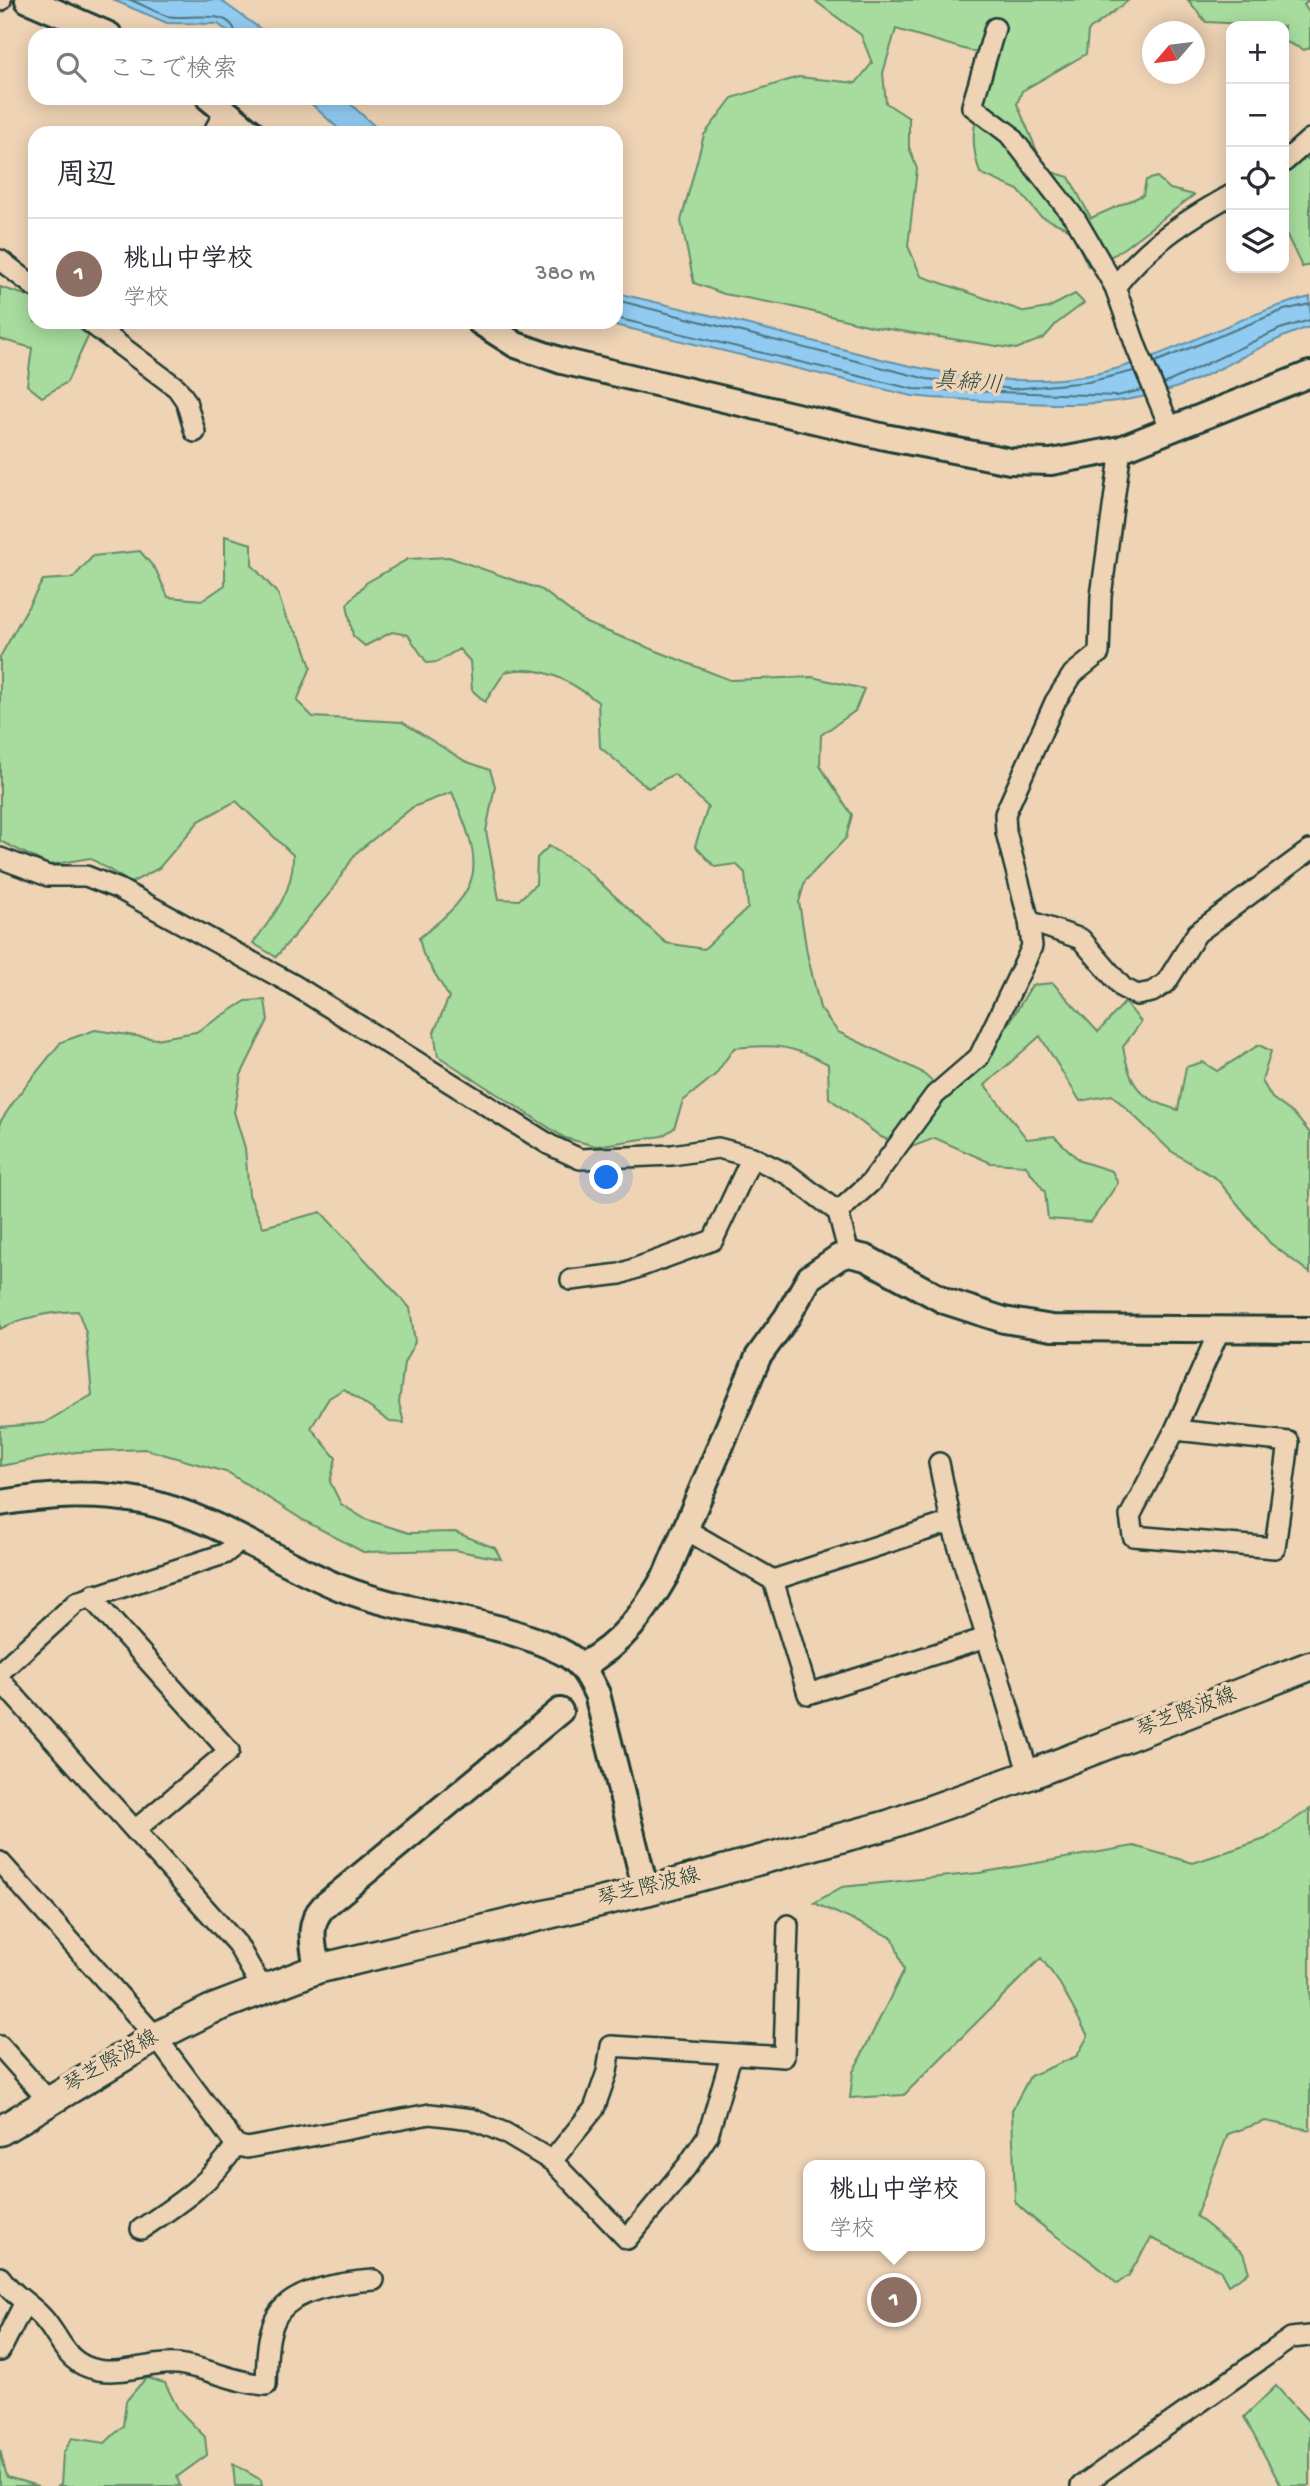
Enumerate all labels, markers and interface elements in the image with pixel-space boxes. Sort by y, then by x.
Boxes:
north arrow [1142,21,1205,84]
map controls [1226,21,1289,273]
button: + [1226,21,1289,84]
search box [28,28,623,105]
icon: search [52,48,90,86]
text: ここで検索 [108,56,238,87]
button: − [1226,84,1289,147]
button: locate [1226,147,1289,210]
text: 周辺 [56,160,116,195]
button: layers [1226,210,1289,273]
text: 桃山中学校 [123,246,253,277]
text: 1 [74,261,84,288]
text: 380 m [536,261,595,288]
text: 学校 [123,286,169,313]
water label: 真締川 [932,367,1004,400]
your location [589,1160,623,1194]
street label: 琴芝際波線 [1133,1683,1240,1744]
street label: 琴芝際波線 [595,1863,703,1914]
street label: 琴芝際波線 [60,2025,164,2100]
popup [803,2160,985,2251]
text: 桃山中学校 [829,2177,959,2208]
text: 学校 [829,2217,875,2244]
pin: 1 [871,2274,917,2326]

